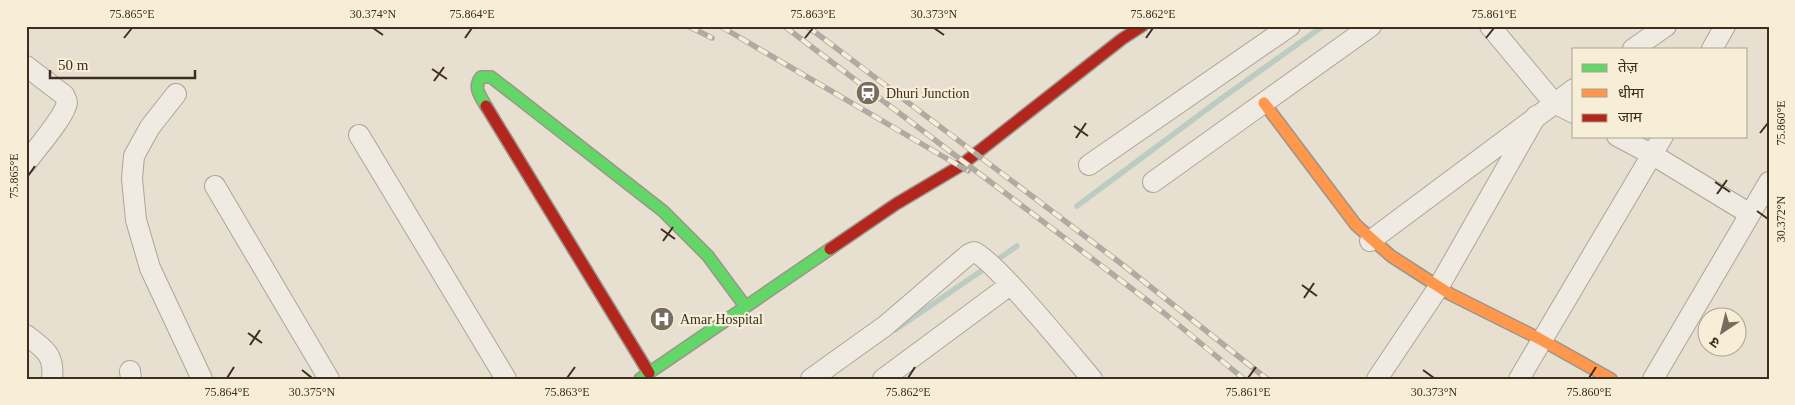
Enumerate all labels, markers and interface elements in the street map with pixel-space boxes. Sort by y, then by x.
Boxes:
text: 75.865°E [109,7,155,21]
text: 30.374°N [350,7,397,21]
text: 75.864°E [449,7,495,21]
text: 75.863°E [790,7,836,21]
text: 30.373°N [911,7,958,21]
text: 75.862°E [1130,7,1176,21]
text: 75.861°E [1471,7,1517,21]
scale bar [50,48,195,80]
legend [1572,48,1748,138]
text: 50 m [58,57,89,73]
text: तेज़ [1618,58,1639,75]
station icon: Dhuri Junction [855,80,881,106]
text: धीमा [1618,85,1645,101]
place label: Dhuri Junction [886,86,970,101]
text: 75.860°E [1774,100,1788,146]
text: जाम [1618,109,1643,125]
text: 75.865°E [7,153,21,199]
text: 30.372°N [1774,195,1788,242]
hospital icon: Amar Hospital [649,306,675,332]
north arrow [1698,308,1748,358]
place label: Amar Hospital [680,312,763,327]
text: उ [1707,333,1722,351]
text: 75.864°E [204,385,250,399]
text: 30.375°N [289,385,336,399]
text: 75.863°E [544,385,590,399]
text: 75.862°E [885,385,931,399]
text: 75.861°E [1225,385,1271,399]
text: 30.373°N [1411,385,1458,399]
text: 75.860°E [1566,385,1612,399]

